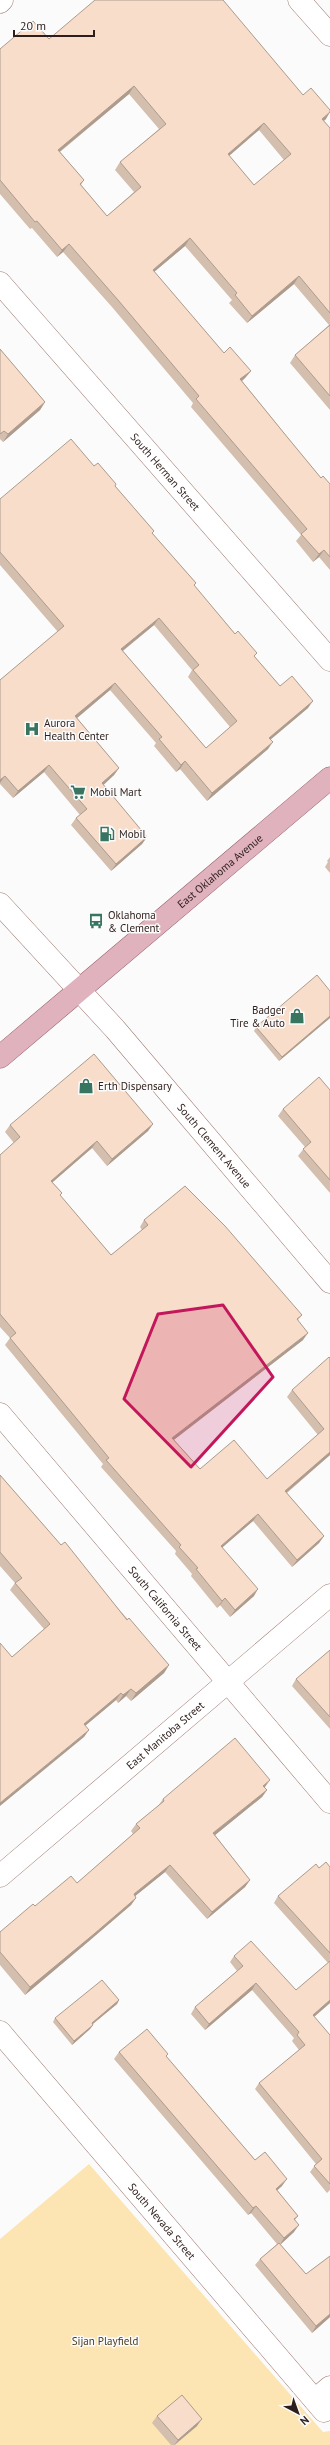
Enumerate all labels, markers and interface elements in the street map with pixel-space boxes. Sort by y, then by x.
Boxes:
scale bar [14,12,94,38]
text: 20 m [20,18,46,33]
street label: South Herman Street [128,430,203,514]
place label: Aurora Health Center [44,716,109,743]
hospital icon: Aurora Health Center [23,720,41,738]
supermarket icon: Mobil Mart [69,783,87,801]
place label: Mobil Mart [90,785,142,799]
fuel station icon: Mobil [98,825,116,843]
place label: Mobil [119,827,146,841]
street label: East Oklahoma Avenue [174,831,266,911]
place label: Oklahoma & Clement [108,908,160,935]
bus stop icon: Oklahoma & Clement [87,912,105,930]
place label: Badger Tire & Auto [230,1003,285,1030]
shop icon: Badger Tire & Auto [288,1007,306,1025]
shop icon: Erth Dispensary [77,1077,95,1095]
place label: Erth Dispensary [98,1079,173,1093]
street label: South Clement Avenue [174,1100,254,1191]
street label: South California Street [125,1563,205,1654]
street label: East Manitoba Street [123,1698,207,1772]
street label: South Nevada Street [125,2180,199,2263]
park label: Sijan Playfield [72,2334,138,2348]
north arrow [278,2393,318,2433]
text: N [297,2413,312,2428]

